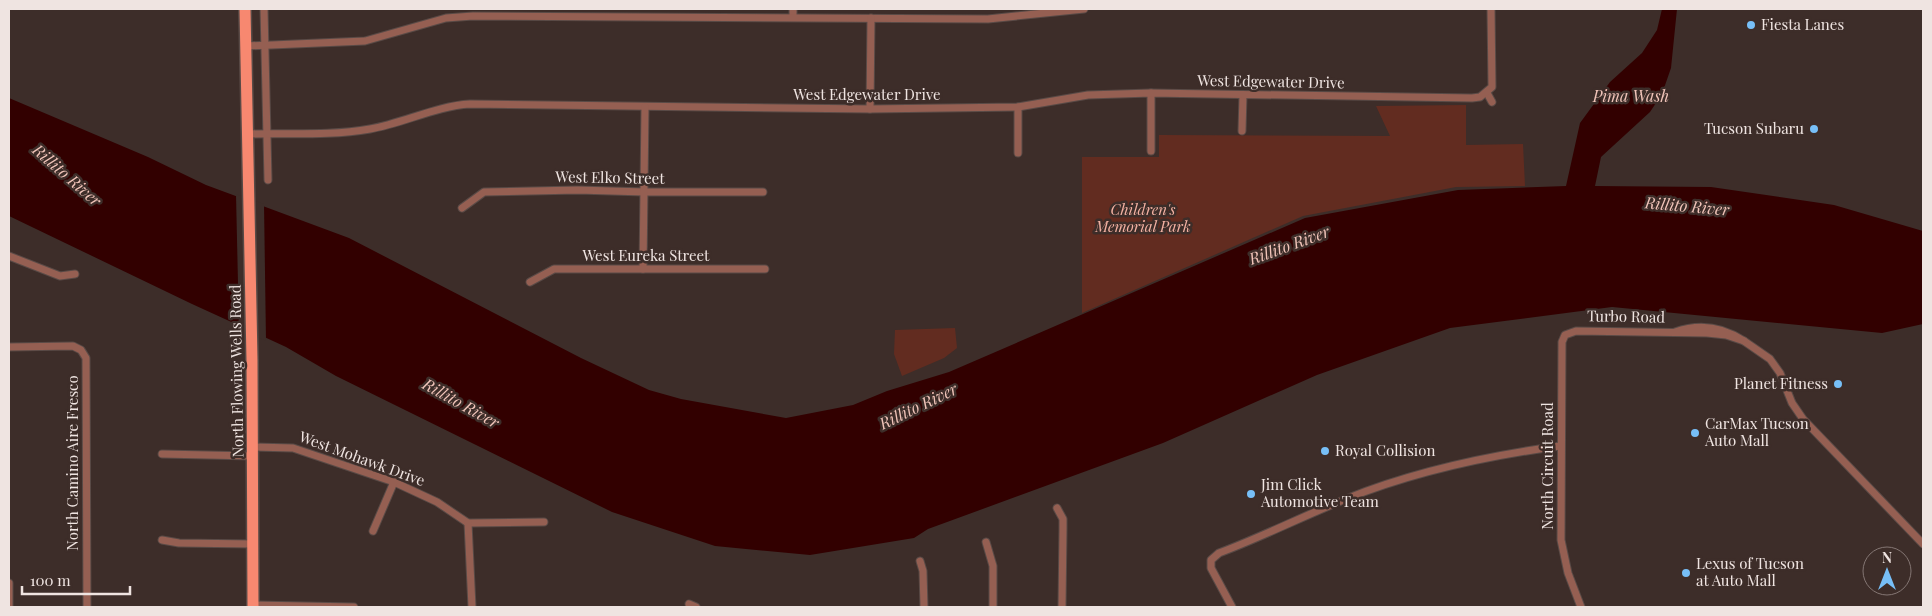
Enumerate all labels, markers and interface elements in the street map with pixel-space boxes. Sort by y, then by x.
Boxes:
place label: Fiesta Lanes [1761,14,1844,34]
marker: Fiesta Lanes [1745,19,1757,31]
street label: West Edgewater Drive [1196,70,1345,92]
street label: West Edgewater Drive [792,84,941,104]
water label: Pima Wash [1592,85,1669,106]
place label: Tucson Subaru [1704,118,1804,138]
marker: Tucson Subaru [1808,123,1820,135]
water label: Rillito River [28,138,107,211]
street label: West Elko Street [554,166,665,188]
water label: Rillito River [1643,191,1731,220]
park label: Children's Memorial Park [1094,199,1191,236]
water label: Rillito River [1245,220,1333,269]
street label: West Eureka Street [582,245,710,265]
street label: North Flowing Wells Road [224,284,248,458]
street label: Turbo Road [1587,305,1665,327]
water label: Rillito River [418,372,504,433]
place label: Planet Fitness [1734,373,1828,393]
street label: North Camino Aire Fresco [62,375,82,551]
water label: Rillito River [874,377,961,434]
marker: Planet Fitness [1832,378,1844,390]
street label: North Circuit Road [1537,402,1557,530]
place label: CarMax Tucson Auto Mall [1704,413,1809,450]
street label: West Mohawk Drive [296,426,428,490]
marker: CarMax Tucson Auto Mall [1689,427,1701,439]
place label: Royal Collision [1335,440,1435,460]
marker: Royal Collision [1319,445,1331,457]
place label: Jim Click Automotive Team [1260,474,1379,511]
marker: Jim Click Automotive Team [1245,488,1257,500]
north arrow [1862,546,1912,596]
text: N [1882,548,1892,567]
place label: Lexus of Tucson at Auto Mall [1696,553,1804,590]
scale bar [22,564,130,596]
marker: Lexus of Tucson at Auto Mall [1680,567,1692,579]
text: 100 m [30,570,71,590]

